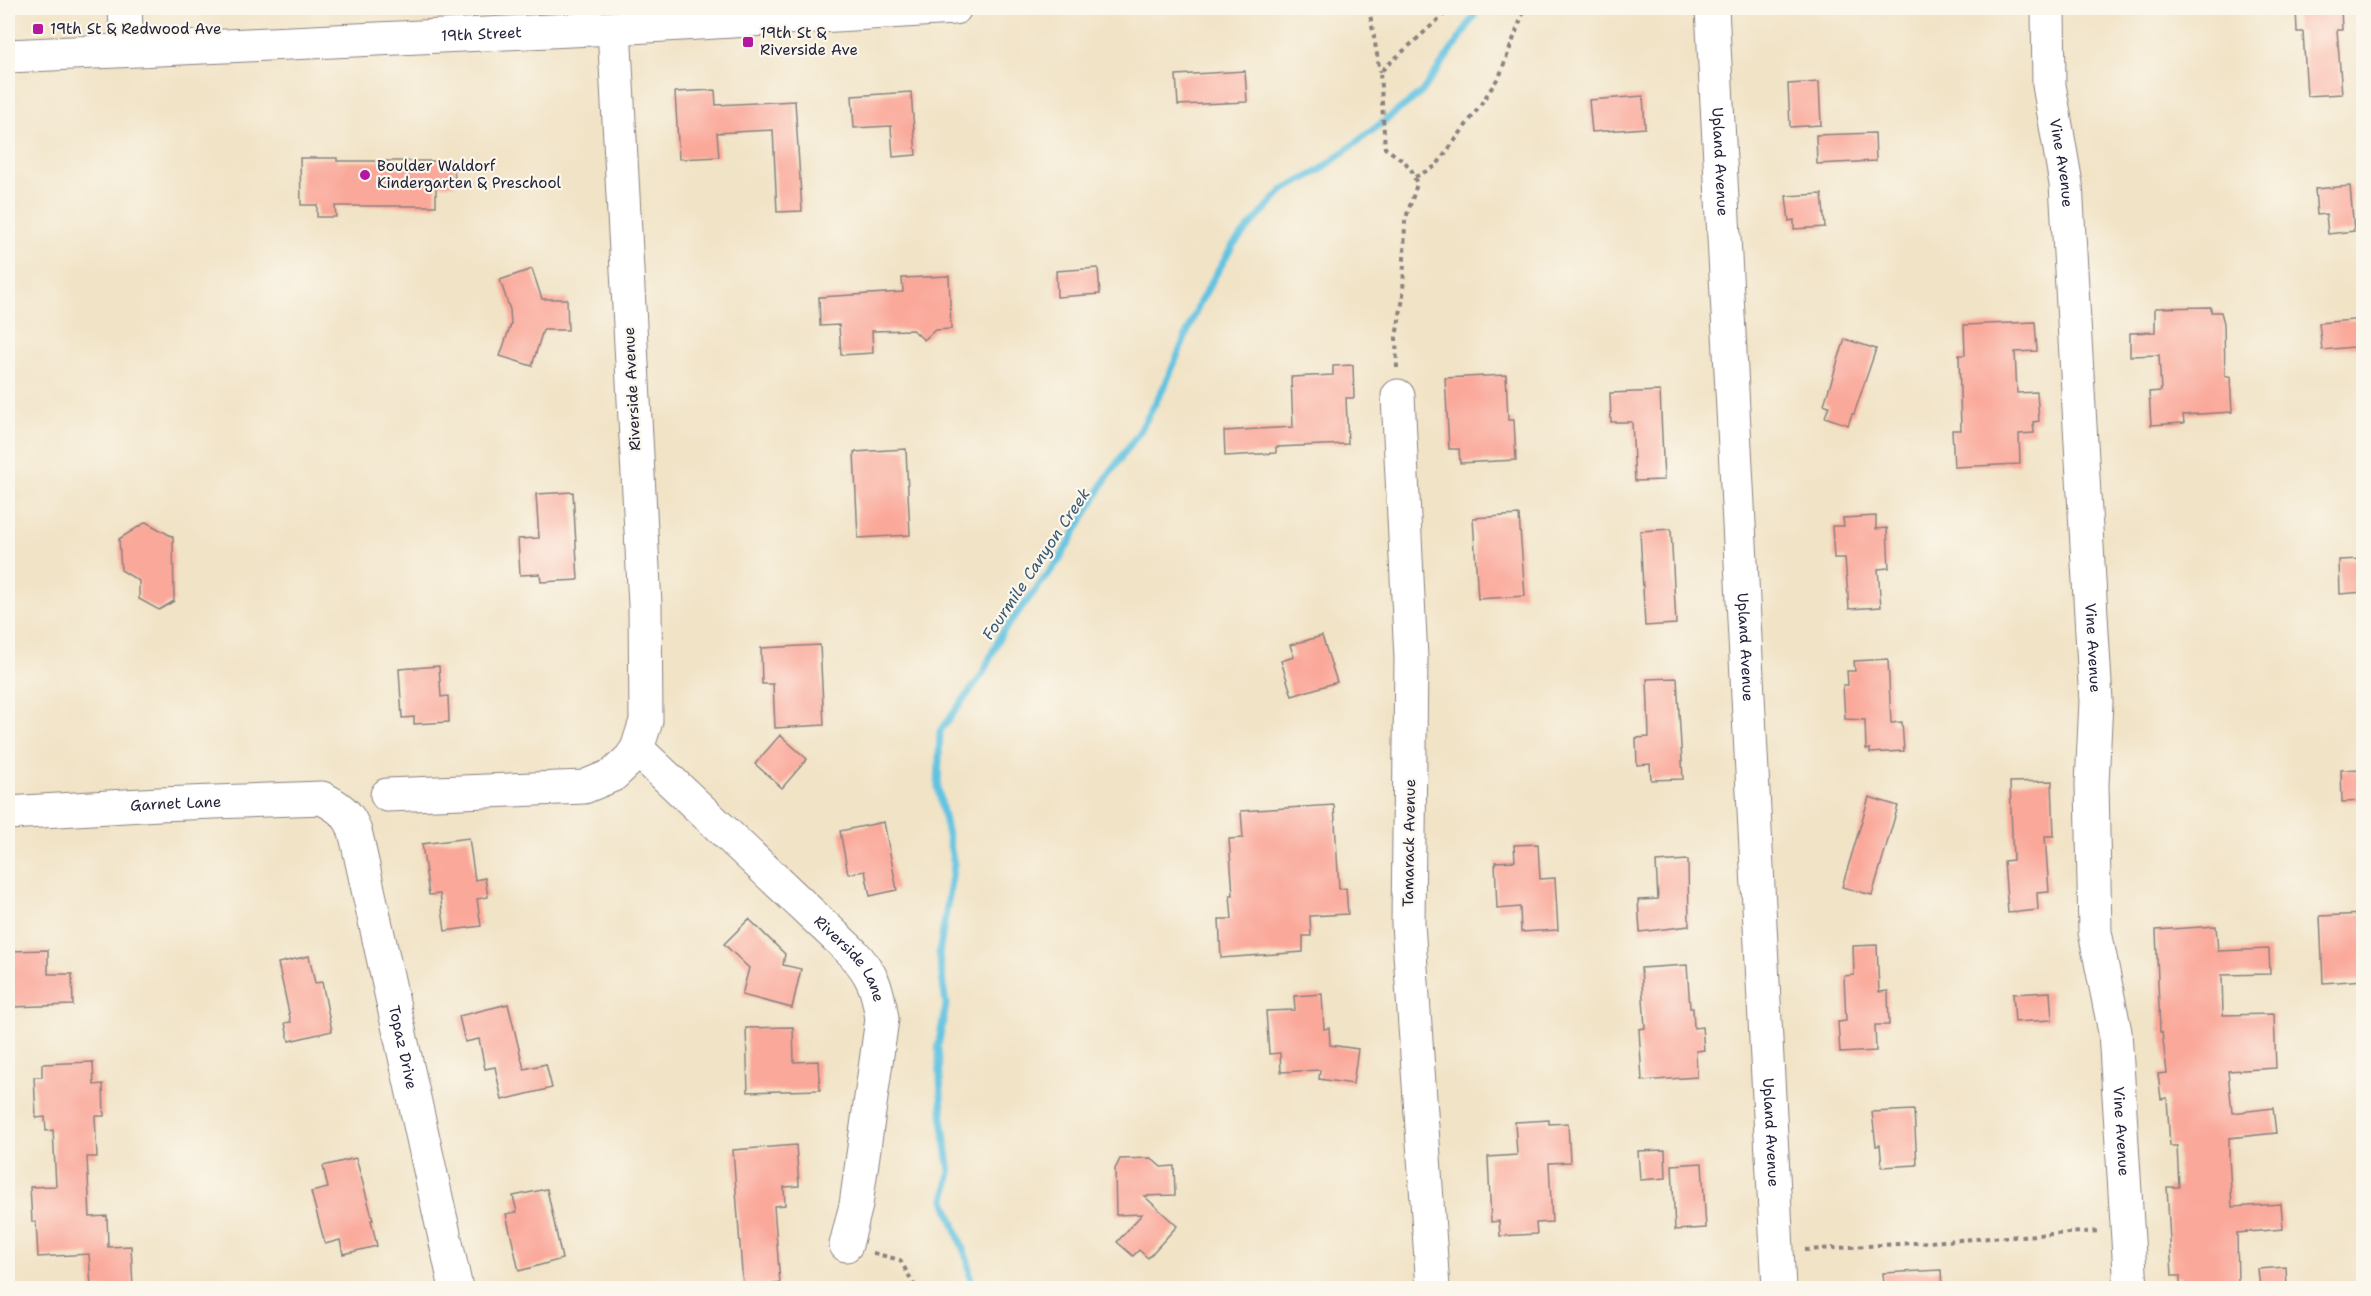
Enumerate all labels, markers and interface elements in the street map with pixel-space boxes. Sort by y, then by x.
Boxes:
place label: 19th St & Redwood Ave [50,19,222,39]
marker: 19th St & Redwood Ave [31,22,45,36]
street label: 19th Street [441,22,522,46]
place label: 19th St & Riverside Ave [760,23,858,60]
marker: 19th St & Riverside Ave [741,35,755,49]
street label: Upland Avenue [1707,107,1733,217]
street label: Vine Avenue [2045,117,2077,208]
place label: Boulder Waldorf Kindergarten & Preschool [377,156,562,193]
marker: Boulder Waldorf Kindergarten & Preschool [358,168,372,182]
street label: Riverside Avenue [619,327,645,451]
water label: Fourmile Canyon Creek [977,484,1095,644]
street label: Upland Avenue [1733,592,1758,702]
street label: Vine Avenue [2080,602,2105,693]
street label: Tamarack Avenue [1398,779,1420,907]
street label: Garnet Lane [130,792,222,816]
street label: Riverside Lane [810,911,889,1004]
street label: Topaz Drive [384,1003,422,1091]
street label: Upland Avenue [1758,1078,1784,1187]
street label: Vine Avenue [2108,1086,2134,1177]

